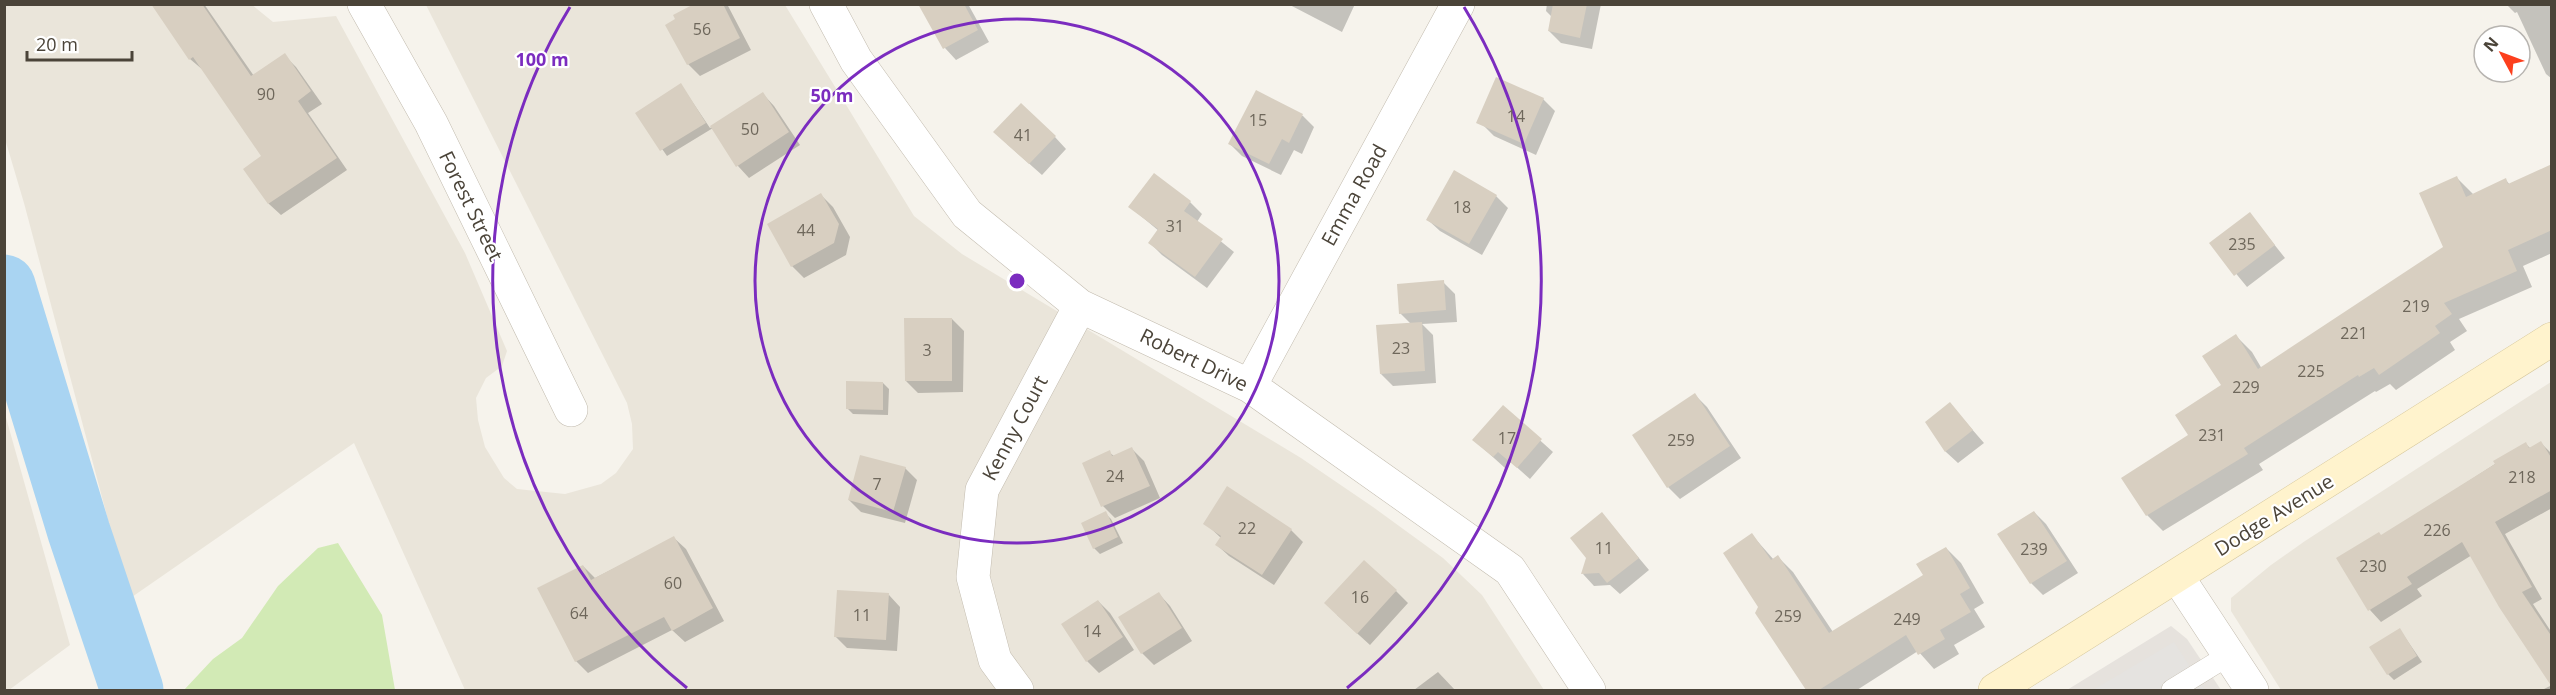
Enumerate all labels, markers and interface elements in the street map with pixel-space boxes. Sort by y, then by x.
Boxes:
house number: 56 [693,18,711,40]
scale bar [27,24,132,62]
north arrow [2472,24,2532,84]
text: 20 m [36,32,78,56]
text: N [2478,32,2503,56]
text: 100 m [515,47,569,71]
house number: 90 [257,83,275,105]
text: 50 m [811,83,853,107]
house number: 14 [1507,105,1525,127]
house number: 15 [1249,109,1267,131]
house number: 50 [741,118,759,140]
house number: 41 [1014,124,1032,146]
street label: Emma Road [1315,139,1393,250]
street label: Forest Street [433,146,510,265]
house number: 18 [1453,196,1471,218]
house number: 31 [1166,215,1184,237]
house number: 44 [797,219,815,241]
house number: 235 [2228,233,2256,255]
centre of rings [1007,271,1027,291]
house number: 219 [2402,295,2430,317]
street label: Robert Drive [1136,322,1253,397]
house number: 221 [2340,322,2368,344]
house number: 23 [1392,337,1410,359]
house number: 3 [922,339,932,361]
house number: 225 [2297,360,2325,382]
street label: Kenny Court [976,370,1054,485]
house number: 229 [2232,376,2260,398]
house number: 231 [2198,424,2226,446]
house number: 17 [1498,427,1516,449]
house number: 259 [1667,429,1695,451]
house number: 24 [1106,465,1124,487]
house number: 218 [2508,466,2536,488]
street label: Dodge Avenue [2209,467,2338,562]
house number: 7 [872,473,882,495]
house number: 22 [1238,517,1256,539]
house number: 226 [2423,519,2451,541]
house number: 11 [1595,537,1613,559]
house number: 239 [2020,538,2048,560]
house number: 230 [2359,555,2387,577]
house number: 60 [664,572,682,594]
house number: 16 [1351,586,1369,608]
house number: 64 [570,602,588,624]
house number: 11 [853,604,871,626]
house number: 259 [1774,605,1802,627]
house number: 249 [1893,608,1921,630]
house number: 14 [1083,620,1101,642]

